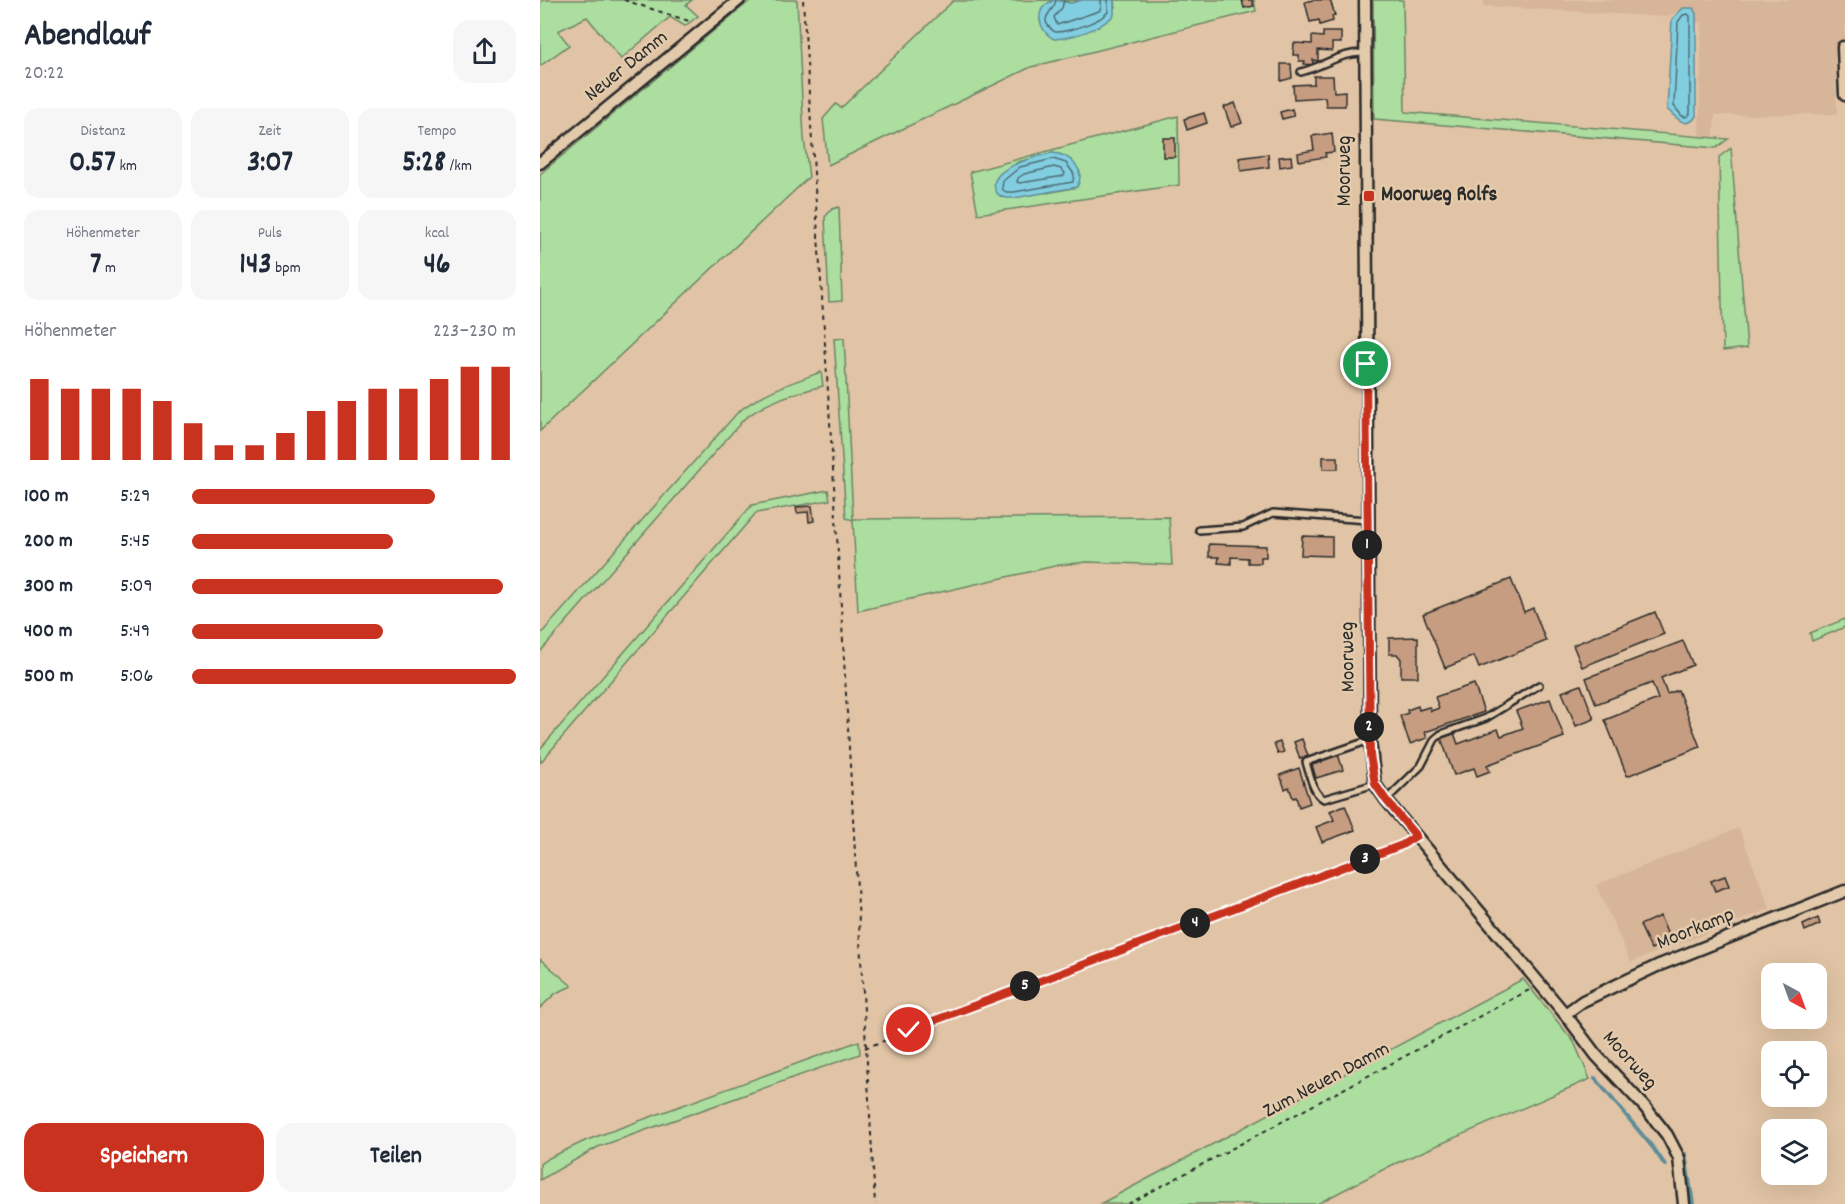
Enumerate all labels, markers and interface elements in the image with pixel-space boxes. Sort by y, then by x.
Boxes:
text: Abendlauf [24,14,151,61]
button: share [453,20,516,83]
street label: Neuer Damm [579,24,675,110]
text: 20:22 [24,60,64,88]
text: Distanz [81,120,125,143]
text: Zeit [259,120,281,143]
text: Tempo [418,120,456,143]
street label: Moorweg [1331,136,1361,206]
text: 0.57 [69,143,116,186]
text: 3:07 [247,143,293,186]
text: 5:28 [402,143,446,186]
text: km [116,155,137,178]
text: /km [446,155,472,178]
place label: Moorweg Rolfs [1381,181,1498,211]
marker: Moorweg Rolfs [1362,189,1376,203]
text: Höhenmeter [66,222,140,245]
text: Puls [258,222,282,245]
text: kcal [425,222,449,245]
text: 7 [90,245,101,288]
text: 143 [239,245,272,288]
text: 46 [423,245,451,288]
text: m [101,257,116,280]
text: bpm [272,257,301,280]
text: Höhenmeter [24,318,116,346]
text: 223–230 m [433,318,516,346]
pin [1340,338,1391,389]
icon: arrive [1349,347,1382,380]
text: 100 m [24,483,69,511]
text: 5:29 [120,483,150,511]
text: 200 m [24,528,73,556]
text: 5:45 [120,528,150,556]
pin: 1 [1352,530,1382,560]
text: 1 [1365,533,1369,556]
text: 300 m [24,573,73,601]
text: 5:09 [120,573,153,601]
text: 400 m [24,618,72,646]
text: 5:49 [120,618,150,646]
street label: Moorweg [1333,621,1365,693]
text: 500 m [24,663,73,691]
text: 5:06 [120,663,153,691]
pin: 2 [1354,712,1384,742]
text: 2 [1366,715,1373,738]
pin: 3 [1350,844,1380,874]
text: 3 [1361,847,1369,870]
street label: Moorkamp [1653,901,1739,959]
pin: 4 [1180,908,1210,938]
text: 4 [1192,911,1198,934]
north arrow [1761,963,1827,1029]
map controls [1761,963,1827,1185]
pin: 5 [1010,971,1040,1001]
text: 5 [1021,974,1029,997]
pin [883,1004,934,1055]
icon: check [892,1013,925,1046]
street label: Moorweg [1594,1025,1664,1097]
street label: Zum Neuen Damm [1258,1035,1396,1127]
button: locate [1761,1041,1827,1107]
button: layers [1761,1119,1827,1185]
button: Speichern [24,1123,264,1192]
button: Teilen [276,1123,516,1192]

